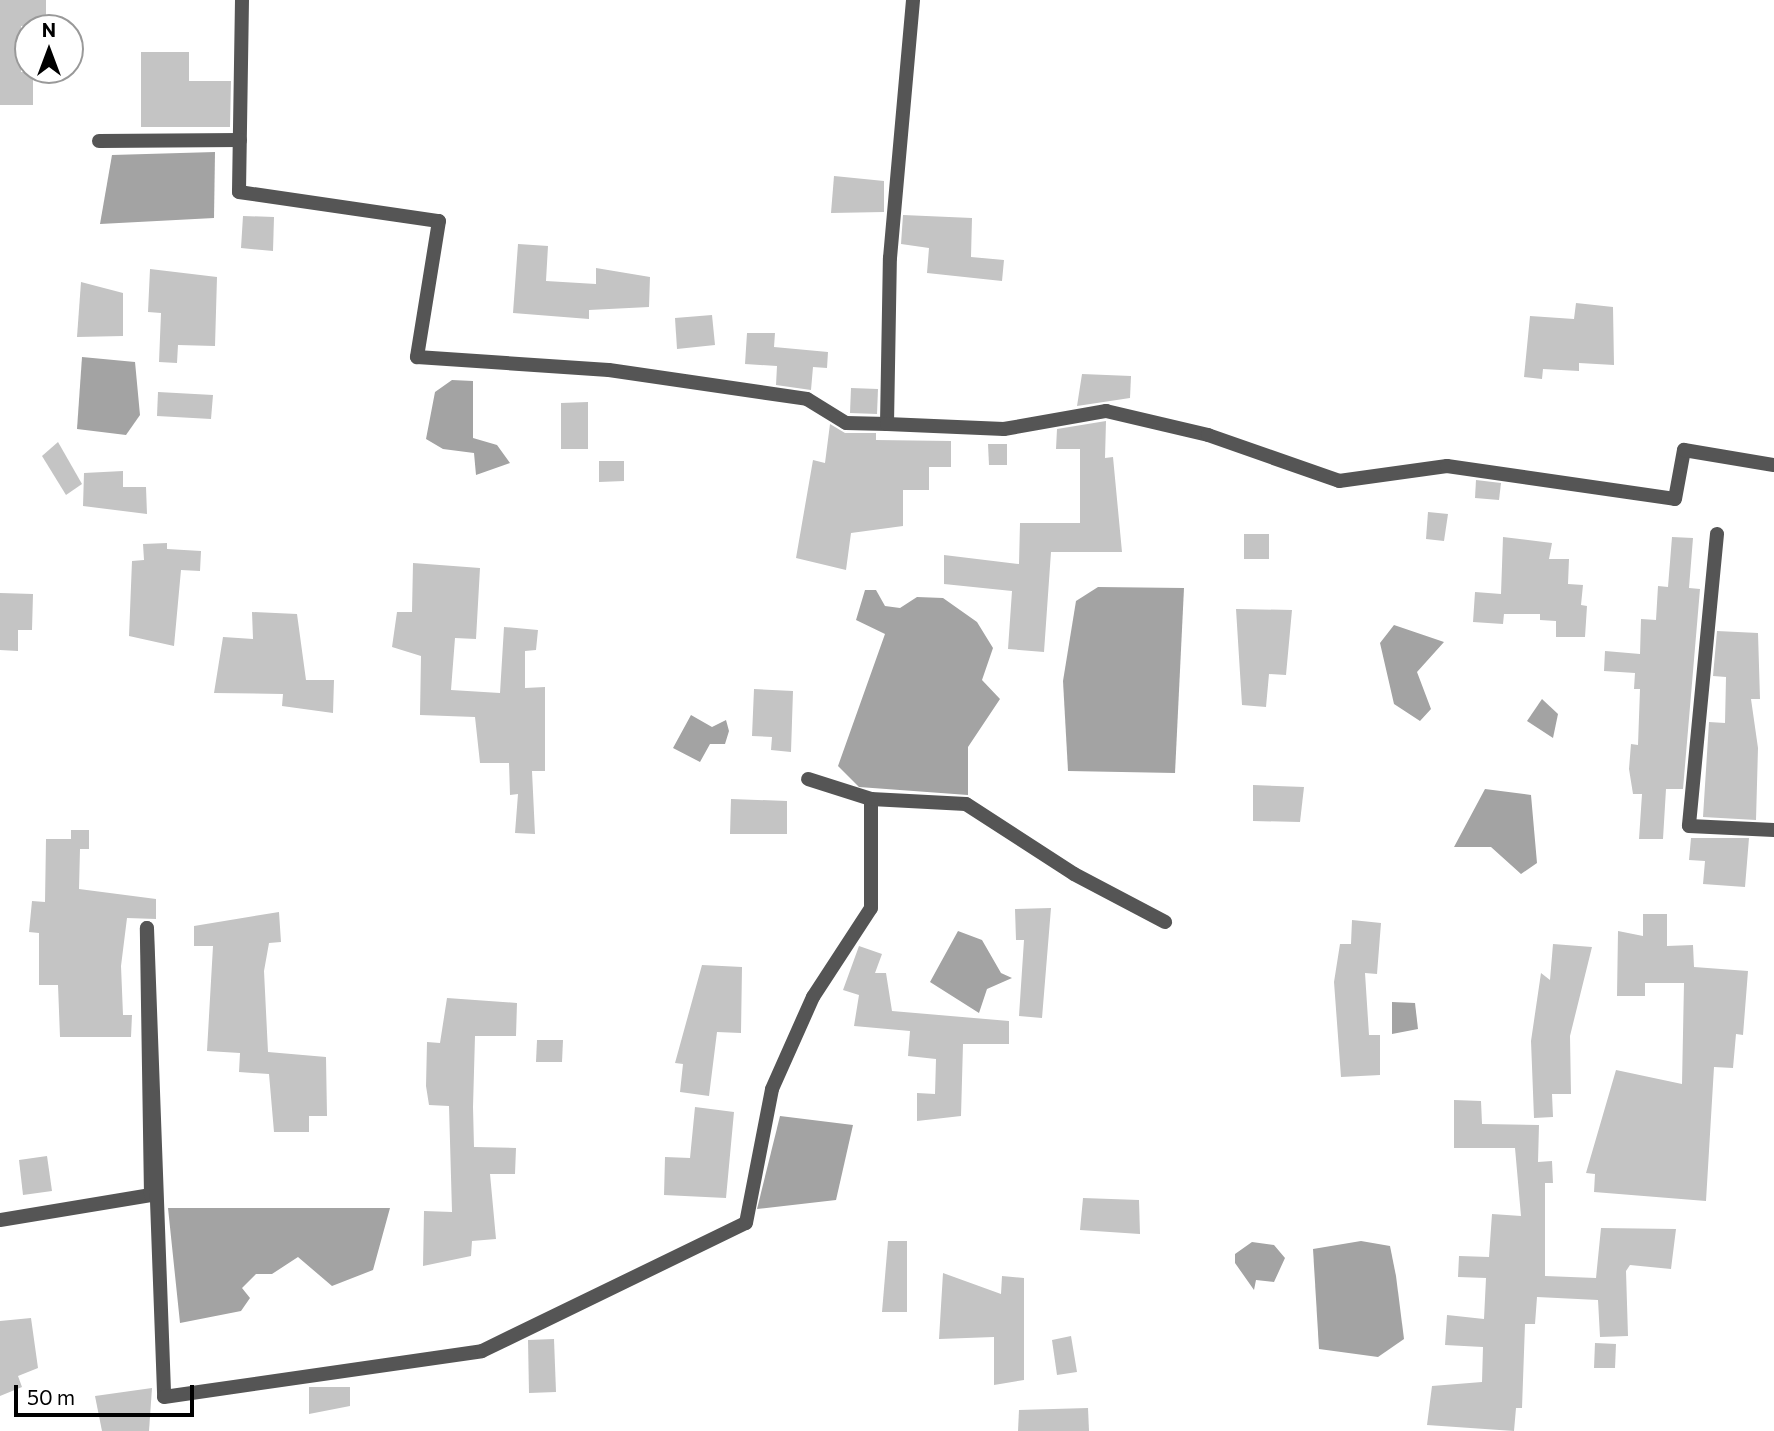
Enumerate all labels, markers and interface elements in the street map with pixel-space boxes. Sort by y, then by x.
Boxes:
north arrow [14,14,84,84]
text: N [42,18,56,41]
scale bar [18,1372,198,1416]
text: 50 m [27,1384,75,1409]

